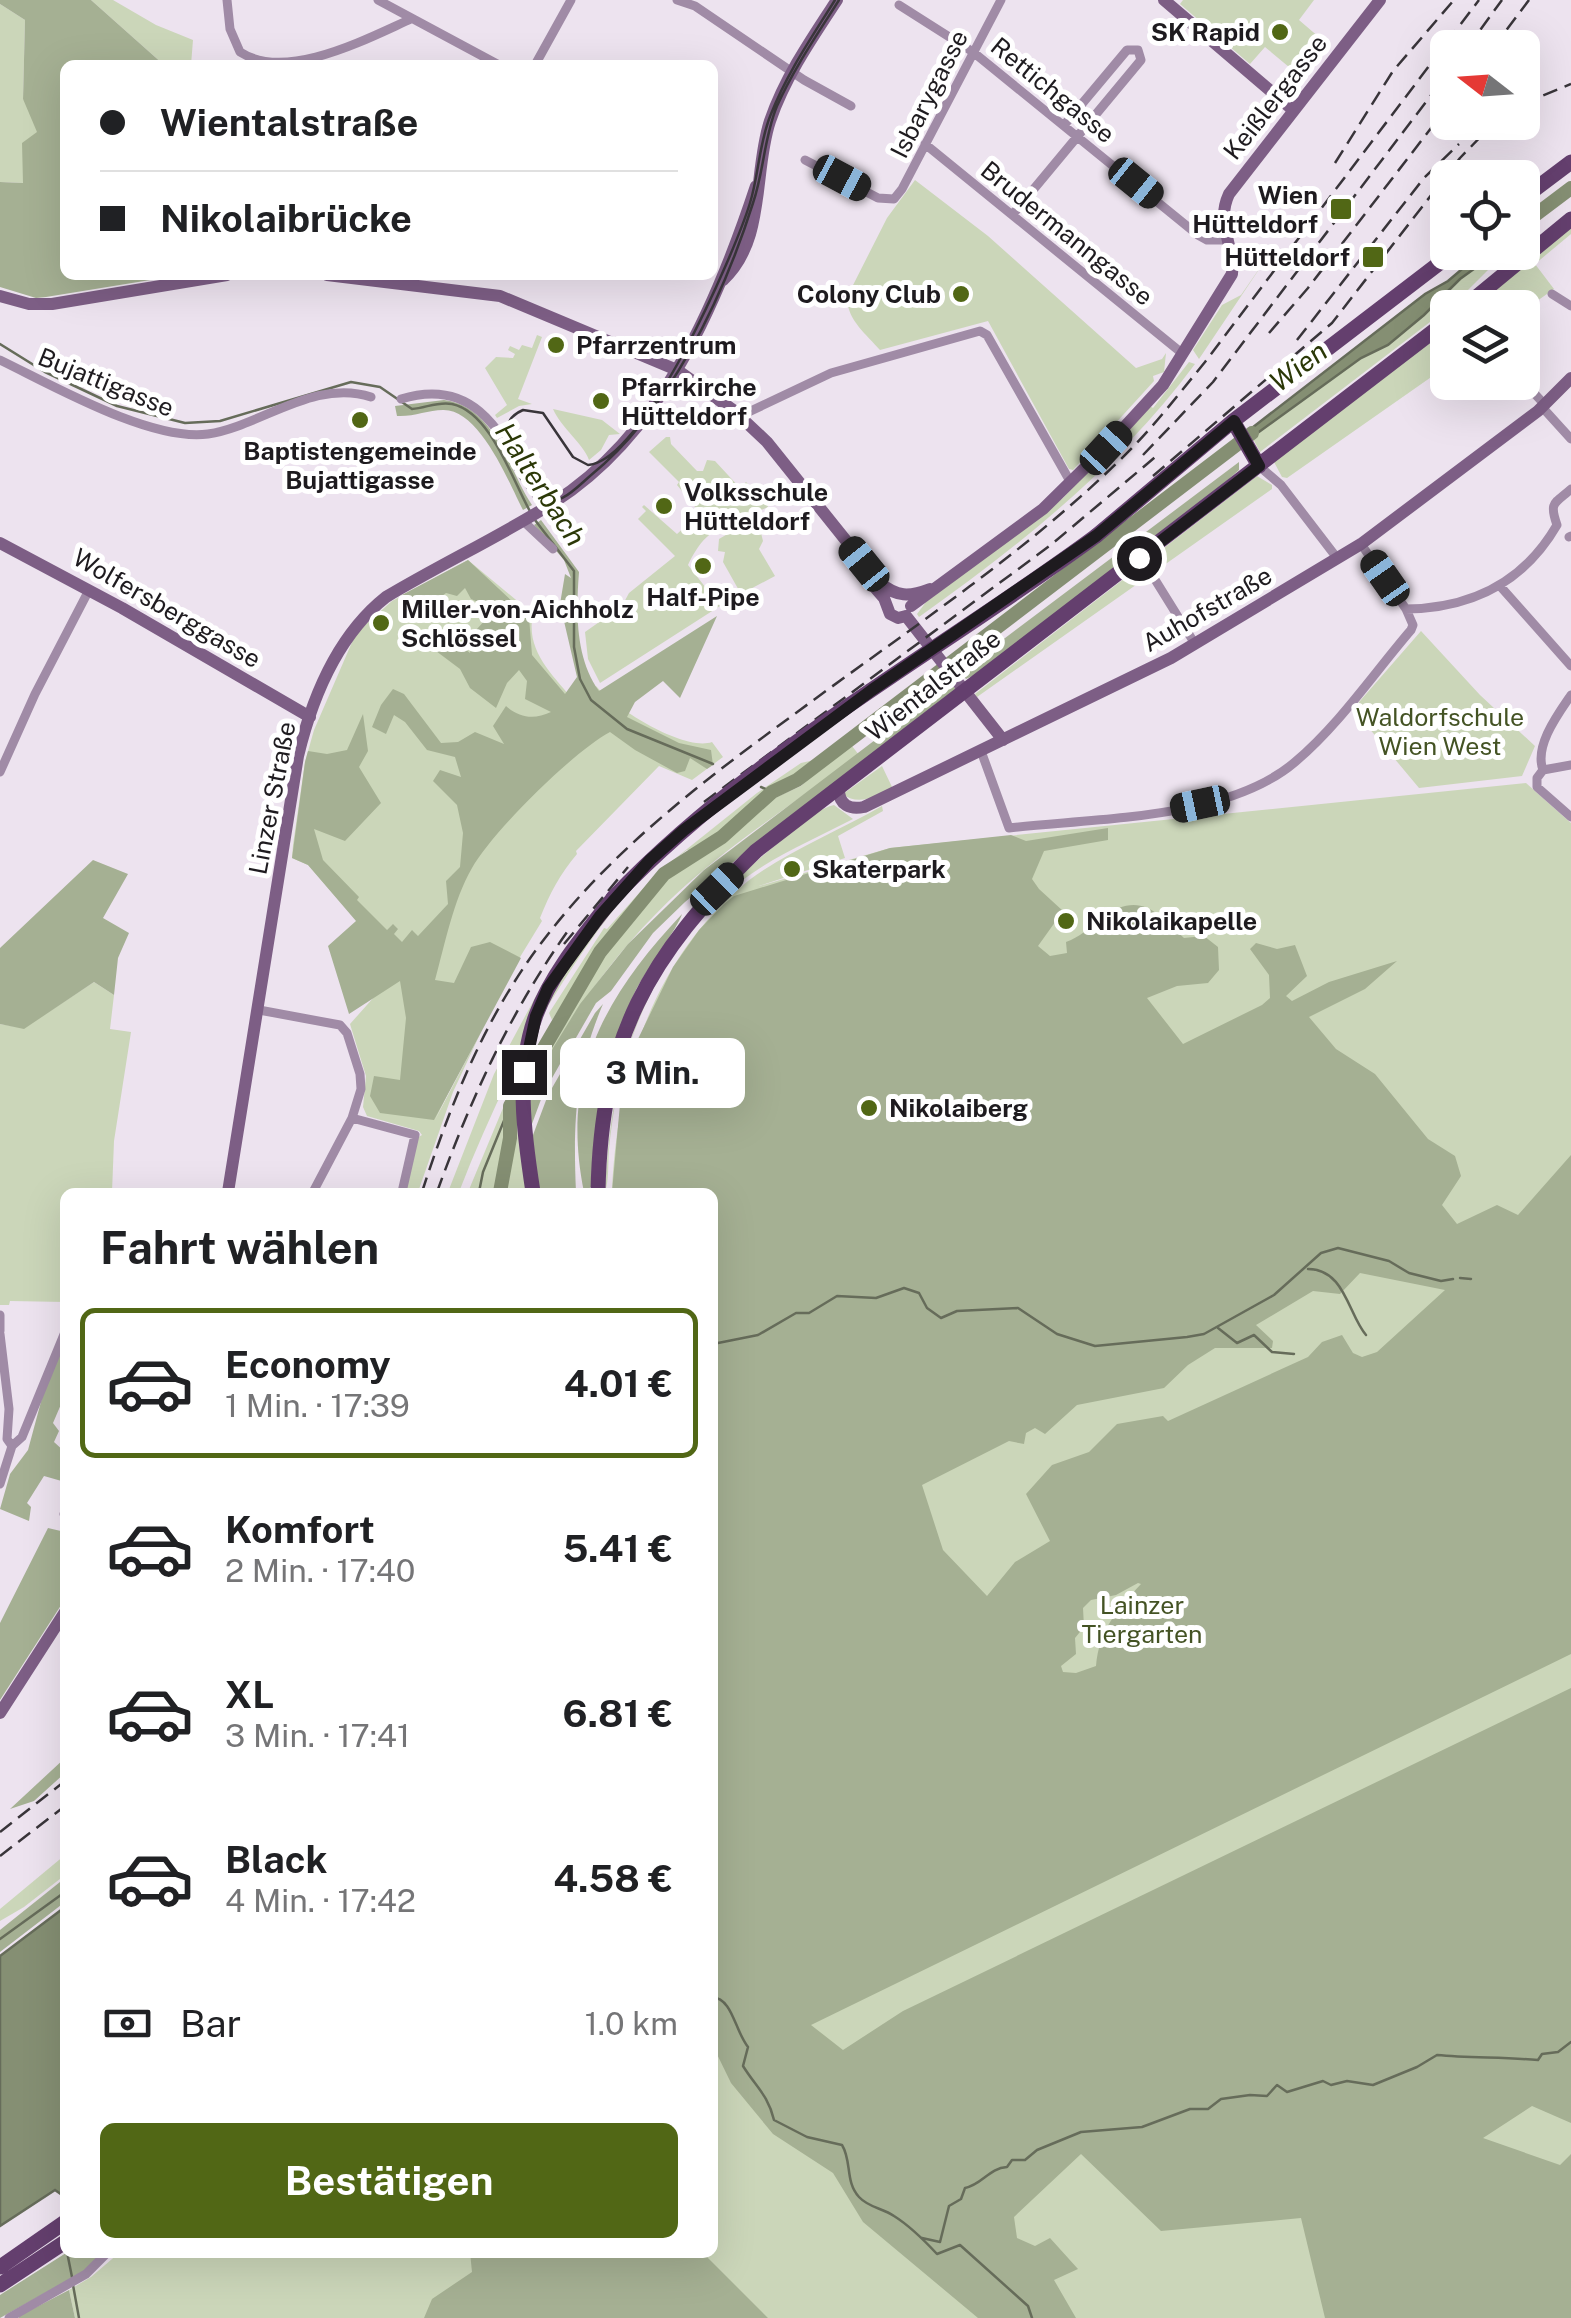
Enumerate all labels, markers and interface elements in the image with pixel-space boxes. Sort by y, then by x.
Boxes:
place label: SK Rapid [1151,17,1260,47]
marker: SK Rapid [1269,21,1291,43]
street label: Isbarygasse [884,25,974,163]
street label: Keißlergasse [1217,29,1333,165]
north arrow [1430,30,1540,140]
map controls [1430,30,1540,400]
street label: Rettichgasse [985,31,1121,149]
text: Wientalstraße [160,100,418,145]
car [808,151,876,205]
car [1103,152,1169,214]
street label: Brudermanngasse [975,154,1159,312]
button: locate [1430,160,1540,270]
place label: Wien Hütteldorf [1192,180,1318,239]
text: Nikolaibrücke [160,196,412,241]
marker: Wien Hütteldorf [1328,196,1354,222]
place label: Hütteldorf [1224,242,1350,272]
marker: Hütteldorf [1360,244,1386,270]
place label: Colony Club [797,279,941,309]
marker: Colony Club [950,283,972,305]
button: layers [1430,290,1540,400]
place label: Pfarrzentrum [576,330,737,360]
marker: Pfarrzentrum [545,334,567,356]
water label: Wien [1263,334,1333,398]
street label: Bujattigasse [34,341,178,423]
place label: Pfarrkirche Hütteldorf [621,372,757,431]
marker: Pfarrkirche Hütteldorf [590,390,612,412]
marker: Baptistengemeinde Bujattigasse [349,409,371,431]
water label: Halterbach [489,416,593,552]
car [1075,416,1137,480]
place label: Baptistengemeinde Bujattigasse [243,436,477,495]
place label: Volksschule Hütteldorf [684,477,828,536]
marker: Volksschule Hütteldorf [653,495,675,517]
car [833,531,895,597]
route start [1117,536,1162,581]
street label: Wolfersberggasse [68,542,266,674]
car [1356,545,1414,611]
marker: Half-Pipe [692,555,714,577]
street label: Auhofstraße [1137,560,1277,658]
place label: Half-Pipe [646,582,760,612]
place label: Miller-von-Aichholz Schlössel [401,594,634,653]
marker: Miller-von-Aichholz Schlössel [370,612,392,634]
street label: Wientalstraße [860,623,1006,747]
park label: Waldorfschule Wien West [1356,702,1524,761]
street label: Linzer Straße [242,719,302,877]
car [1168,783,1232,825]
place label: Skaterpark [812,854,946,884]
car [685,857,749,921]
marker: Skaterpark [781,858,803,880]
place label: Nikolaikapelle [1086,906,1257,936]
marker: Nikolaikapelle [1055,910,1077,932]
callout: 3 Min. [559,1037,744,1107]
route end [502,1050,547,1095]
text: 3 Min. [605,1054,700,1091]
place label: Nikolaiberg [889,1093,1028,1123]
marker: Nikolaiberg [858,1097,880,1119]
text: Fahrt wählen [100,1221,379,1274]
icon: car [105,1338,195,1428]
text: Economy [225,1342,391,1387]
text: 4.01 € [564,1361,673,1406]
text: 1 Min. · 17:39 [225,1387,410,1424]
icon: car [105,1503,195,1593]
text: Komfort [225,1507,375,1552]
text: 5.41 € [563,1526,673,1571]
text: 2 Min. · 17:40 [225,1552,415,1589]
park label: Lainzer Tiergarten [1082,1590,1202,1649]
icon: car [105,1668,195,1758]
text: XL [225,1672,274,1717]
text: 6.81 € [563,1691,673,1736]
text: 3 Min. · 17:41 [225,1717,410,1754]
icon: car [105,1833,195,1923]
text: Black [225,1837,328,1882]
text: 4.58 € [553,1856,673,1901]
text: 4 Min. · 17:42 [225,1882,416,1919]
icon: cash [100,1996,155,2051]
text: Bar [180,2001,241,2046]
text: 1.0 km [585,2005,678,2042]
button: Bestätigen [100,2123,678,2238]

